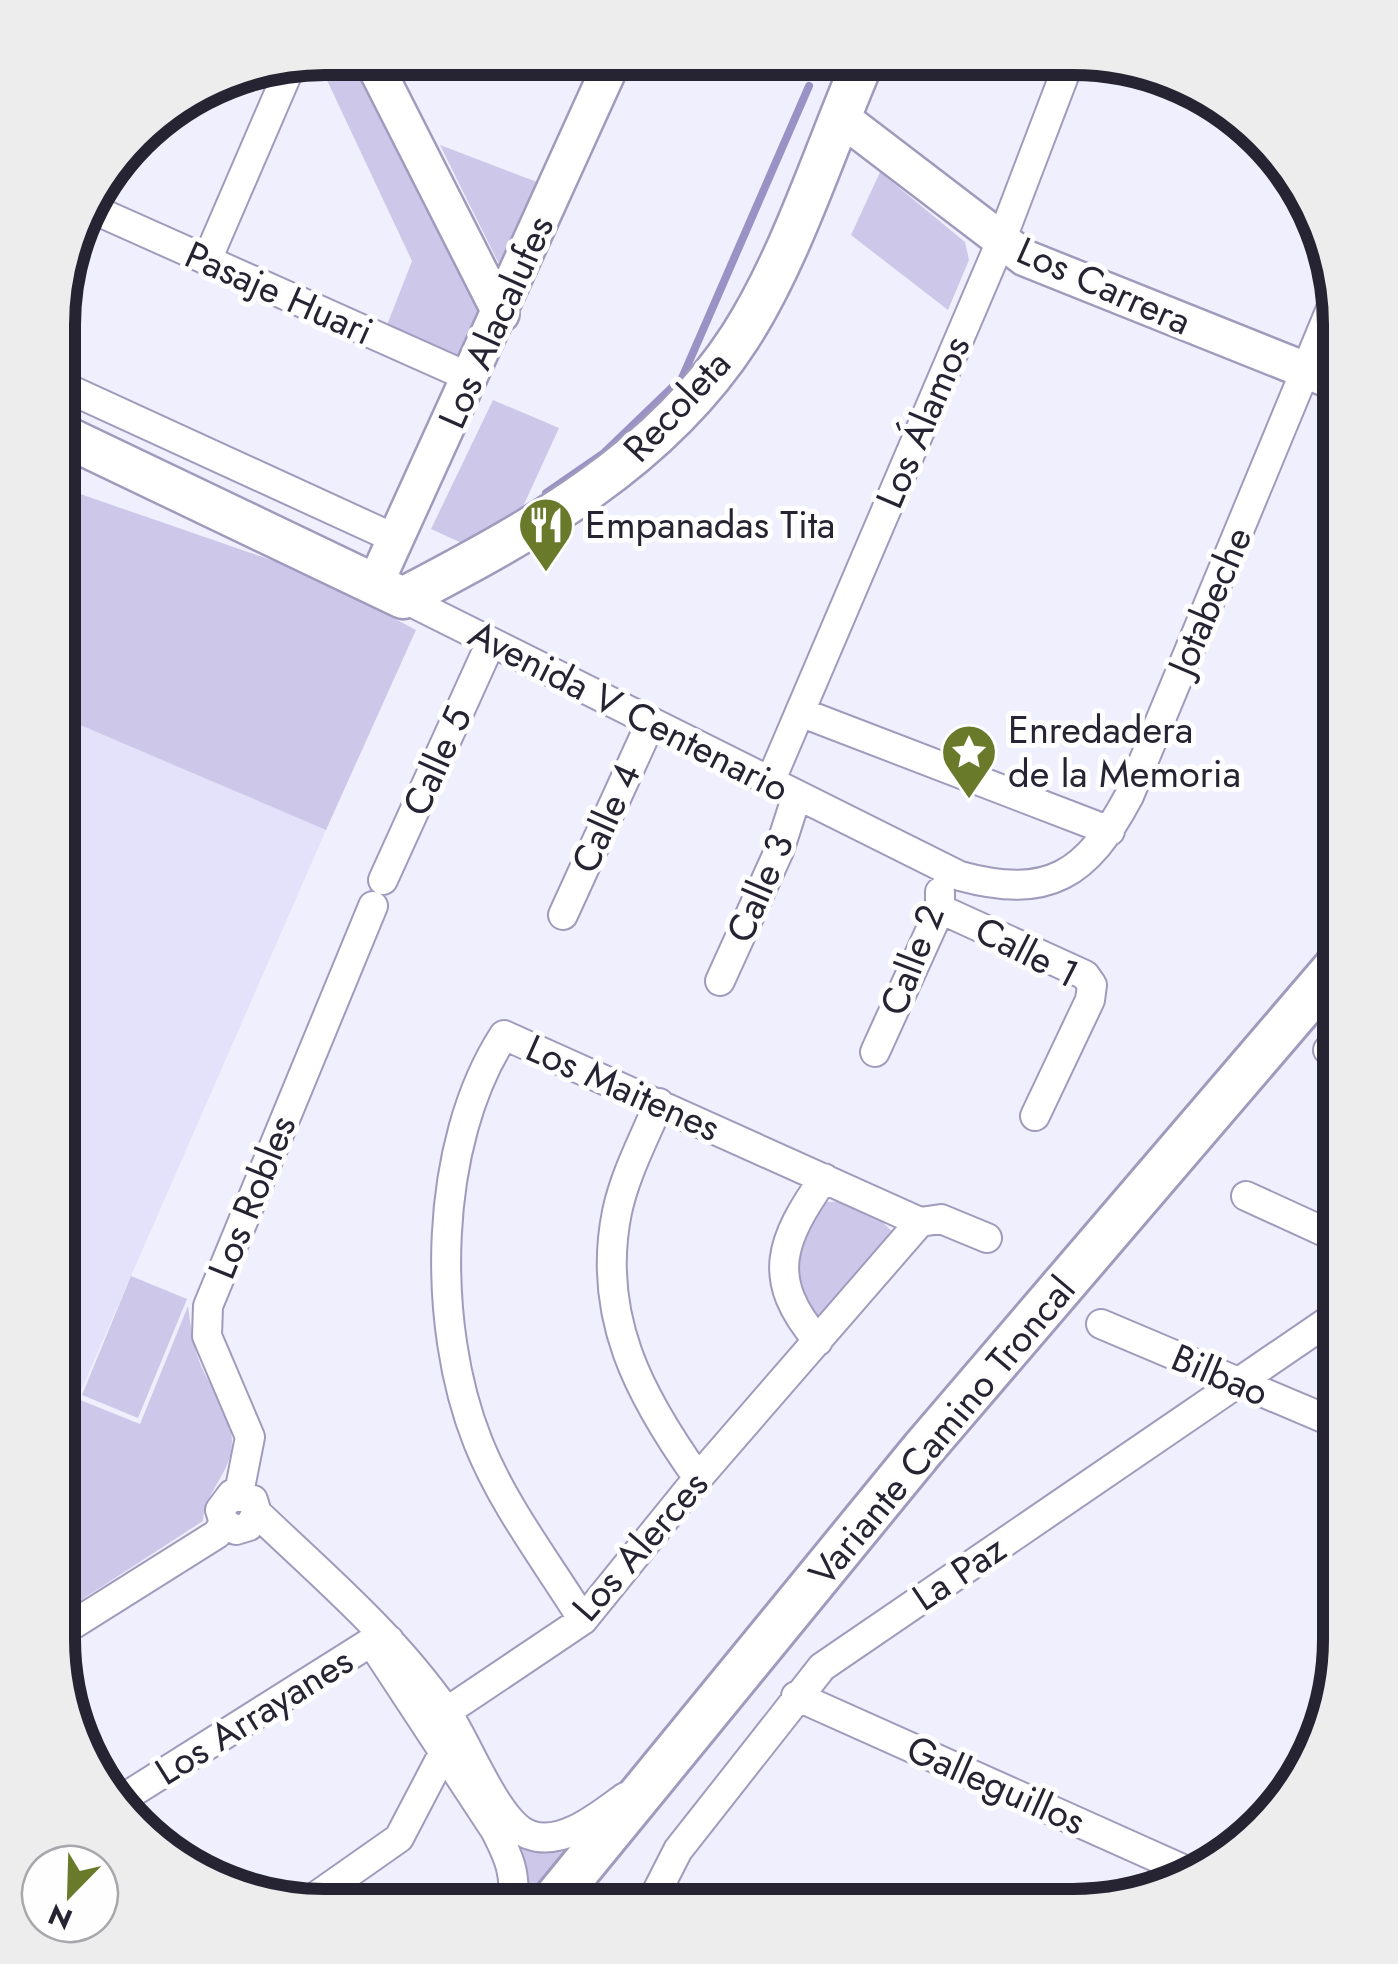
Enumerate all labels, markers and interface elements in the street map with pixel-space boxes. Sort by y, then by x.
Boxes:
street label: Los Alacalufes [424,207,567,437]
street label: Los Carrera [1008,223,1200,348]
street label: Pasaje Huari [177,227,382,358]
street label: Los Álamos [862,327,983,516]
street label: Recoleta [610,337,743,474]
restaurant icon: Empanadas Tita [516,495,576,574]
place label: Empanadas Tita [585,497,835,552]
street label: Jotabeche [1152,518,1265,688]
street label: Avenida V Centenario [460,606,799,815]
street label: Calle 5 [388,697,485,824]
place label: Enredadera de la Memoria [1008,702,1241,801]
place icon: Enredadera de la Memoria [939,722,999,801]
street label: Calle 4 [557,754,654,881]
street label: Calle 3 [712,825,807,951]
street label: Calle 2 [865,897,958,1023]
street label: Calle 1 [966,902,1089,1001]
street label: Los Maitenes [517,1020,729,1155]
street label: Los Robles [194,1107,309,1287]
street label: Variante Camino Troncal [795,1264,1088,1598]
street label: Bilbao [1163,1330,1277,1419]
street label: Los Alerces [559,1458,721,1633]
street label: La Paz [901,1521,1016,1624]
street label: Los Arrayanes [144,1633,363,1798]
street label: Galleguillos [898,1721,1094,1848]
north arrow [20,1844,120,1944]
text: N [42,1893,79,1940]

